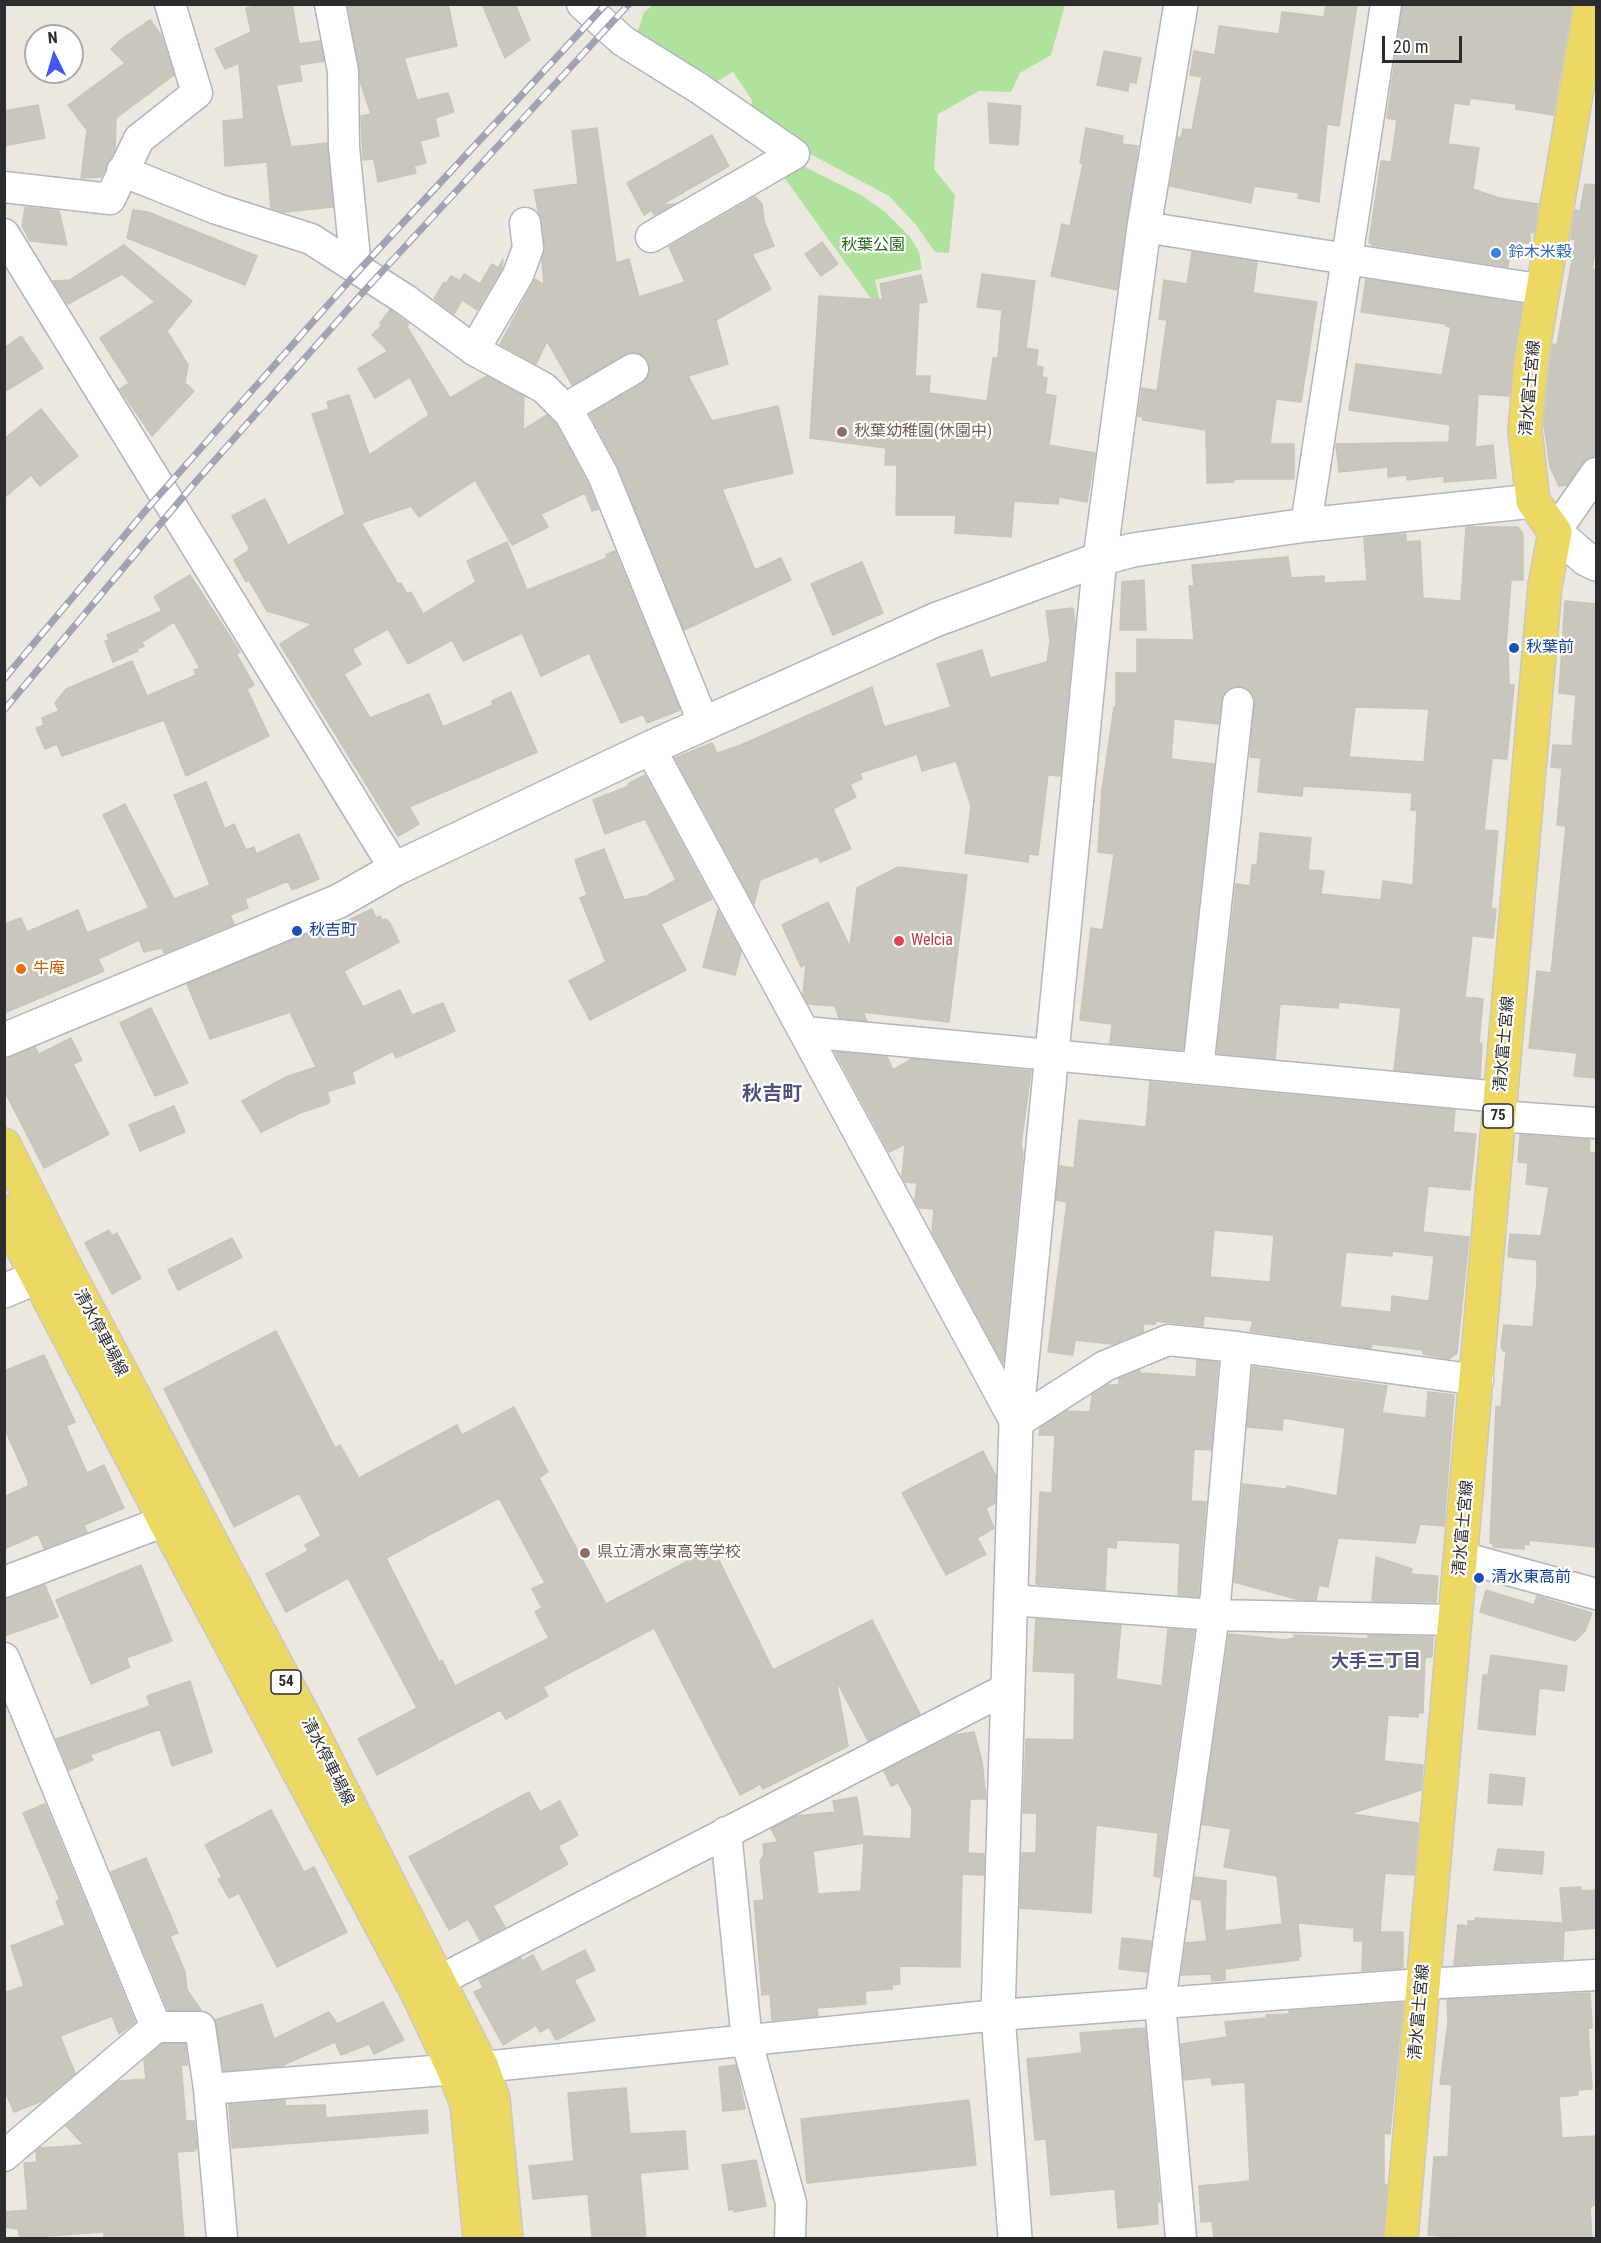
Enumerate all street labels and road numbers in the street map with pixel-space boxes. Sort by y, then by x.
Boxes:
street label: 清水富士宮線 [1517,339,1545,437]
street label: 清水富士宮線 [1491,995,1519,1093]
road number: 75 [1483,1104,1513,1128]
street label: 清水停車場線 [69,1286,131,1380]
street label: 清水富士宮線 [1450,1479,1478,1577]
road number: 54 [271,1670,301,1694]
street label: 清水停車場線 [297,1715,357,1809]
street label: 清水富士宮線 [1406,1963,1434,2061]

